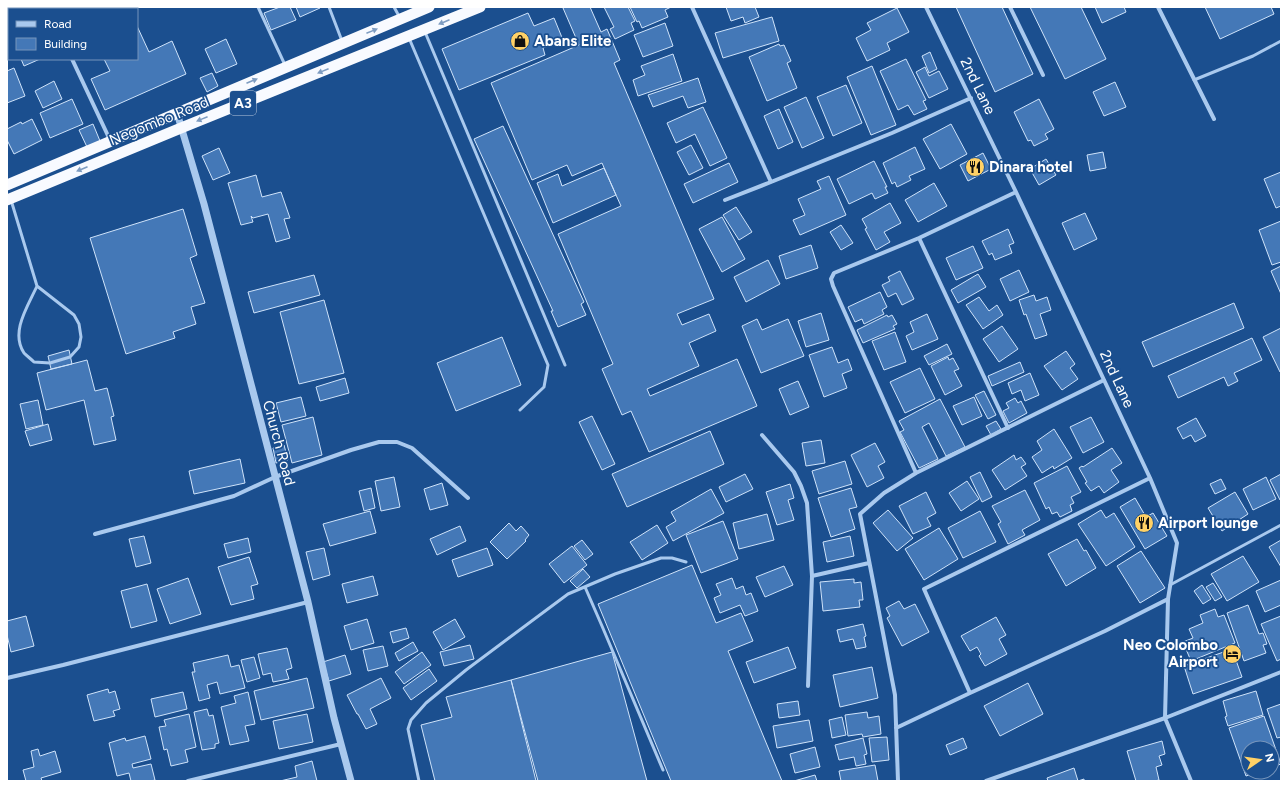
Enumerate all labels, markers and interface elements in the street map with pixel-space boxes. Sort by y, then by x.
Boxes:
legend [8,8,138,60]
text: Road [44,17,72,31]
one-way arrow [438,19,449,25]
one-way arrow [366,28,377,34]
shop icon: Abans Elite [509,30,531,52]
place label: Abans Elite [534,32,612,50]
text: Building [44,37,87,51]
street label: 2nd Lane [956,55,1000,117]
one-way arrow [317,68,329,74]
one-way arrow [246,78,258,84]
road number: A3 [230,91,256,115]
street label: Negombo Road [107,93,211,149]
one-way arrow [196,117,208,123]
restaurant icon: Dinara hotel [964,156,986,178]
place label: Dinara hotel [989,158,1072,176]
one-way arrow [77,166,88,172]
street label: 2nd Lane [1096,347,1138,411]
street label: Church Road [259,398,299,488]
restaurant icon: Airport lounge [1133,512,1155,534]
place label: Airport lounge [1158,514,1259,532]
place label: Neo Colombo Airport [1123,636,1218,671]
hotel icon: Neo Colombo Airport [1221,643,1243,665]
north arrow [1240,740,1280,780]
text: N [1262,752,1277,763]

